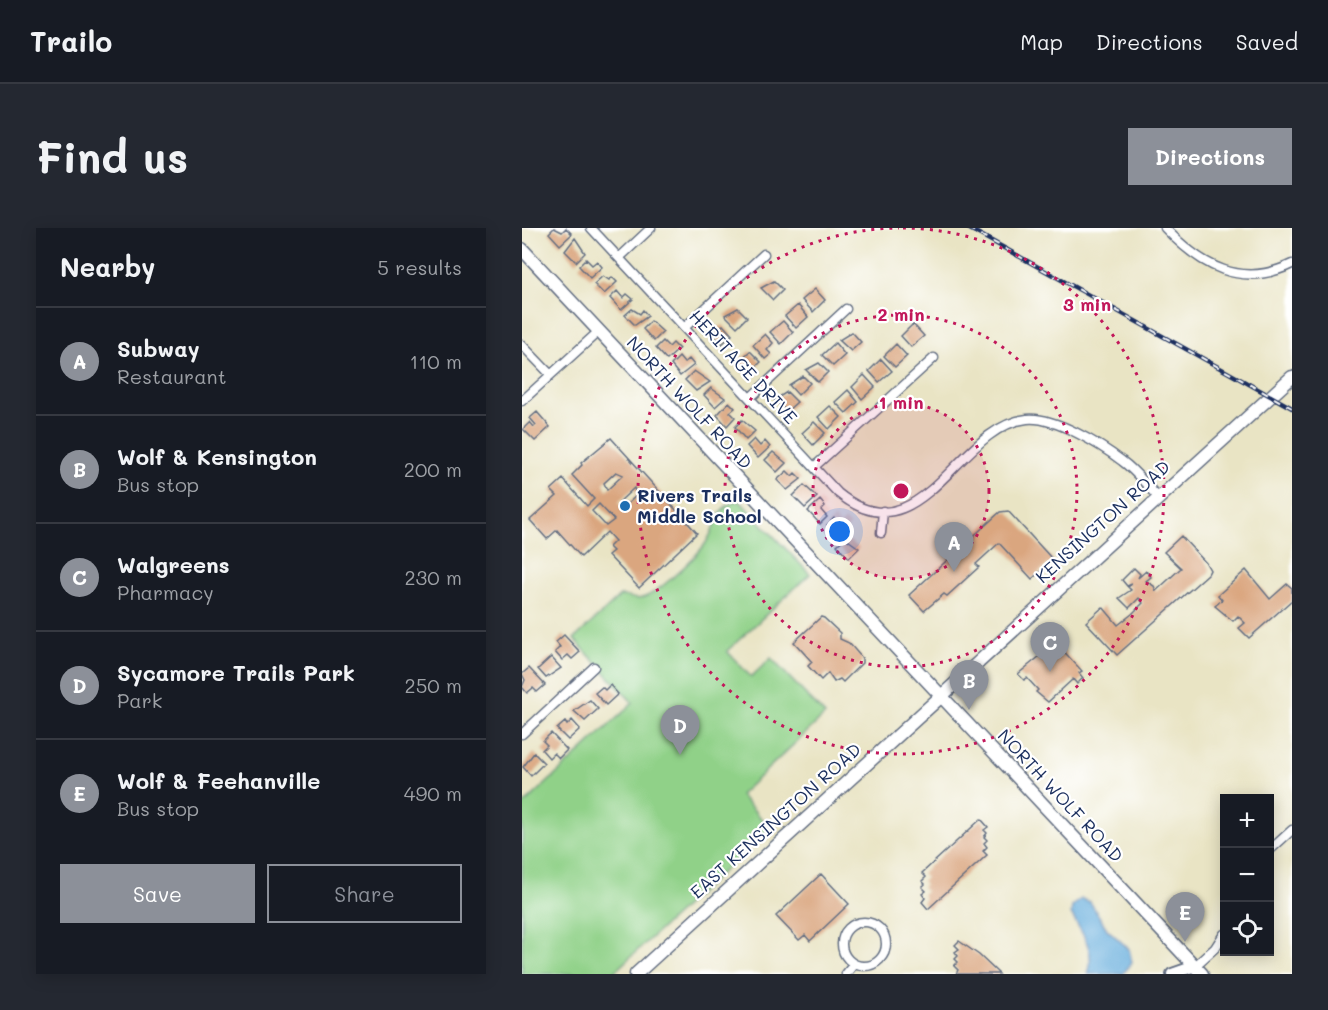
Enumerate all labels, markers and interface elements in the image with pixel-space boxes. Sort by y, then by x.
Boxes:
text: Trailo [30,23,112,59]
text: Map [1020,28,1063,55]
text: Directions [1096,28,1203,55]
text: Saved [1236,28,1298,55]
button: Directions [1128,128,1292,185]
text: Find us [36,129,188,184]
text: Nearby [60,250,155,284]
text: 5 results [377,254,462,280]
text: 3 min [1063,292,1111,316]
text: 2 min [877,302,925,326]
street label: HERITAGE DRIVE [684,304,803,429]
street label: NORTH WOLF ROAD [622,331,758,474]
text: Subway [117,334,200,363]
text: A [73,348,86,374]
text: 110 m [409,348,462,374]
text: Restaurant [117,363,227,389]
text: 1 min [878,390,924,414]
text: Wolf & Kensington [117,442,317,471]
street label: KENSINGTON ROAD [1030,454,1175,588]
text: B [73,456,86,482]
text: 200 m [404,456,462,482]
text: Bus stop [117,471,199,497]
centre of rings [891,481,911,501]
place label: Rivers Trails Middle School [637,483,762,528]
marker: Rivers Trails Middle School [618,499,632,513]
your location [825,517,854,546]
pin: A [934,522,974,572]
text: Walgreens [117,550,230,579]
text: C [72,564,87,590]
text: 230 m [404,564,462,590]
text: Pharmacy [117,579,214,605]
pin: C [1030,622,1070,672]
text: Sycamore Trails Park [117,658,355,687]
pin: B [950,660,988,710]
text: D [72,672,87,698]
text: 250 m [405,672,462,698]
text: Park [117,687,162,713]
pin: D [660,706,700,755]
street label: NORTH WOLF ROAD [993,724,1129,867]
street label: EAST KENSINGTON ROAD [685,737,866,903]
text: Wolf & Feehanville [117,766,320,795]
text: E [73,780,86,806]
text: 490 m [404,780,462,806]
map controls [1220,794,1274,956]
button: + [1220,794,1274,848]
text: Bus stop [117,795,199,821]
button: − [1220,848,1274,902]
button: Save [60,864,255,923]
button: Share [267,864,462,923]
pin: E [1166,892,1204,942]
button: locate [1220,902,1274,956]

